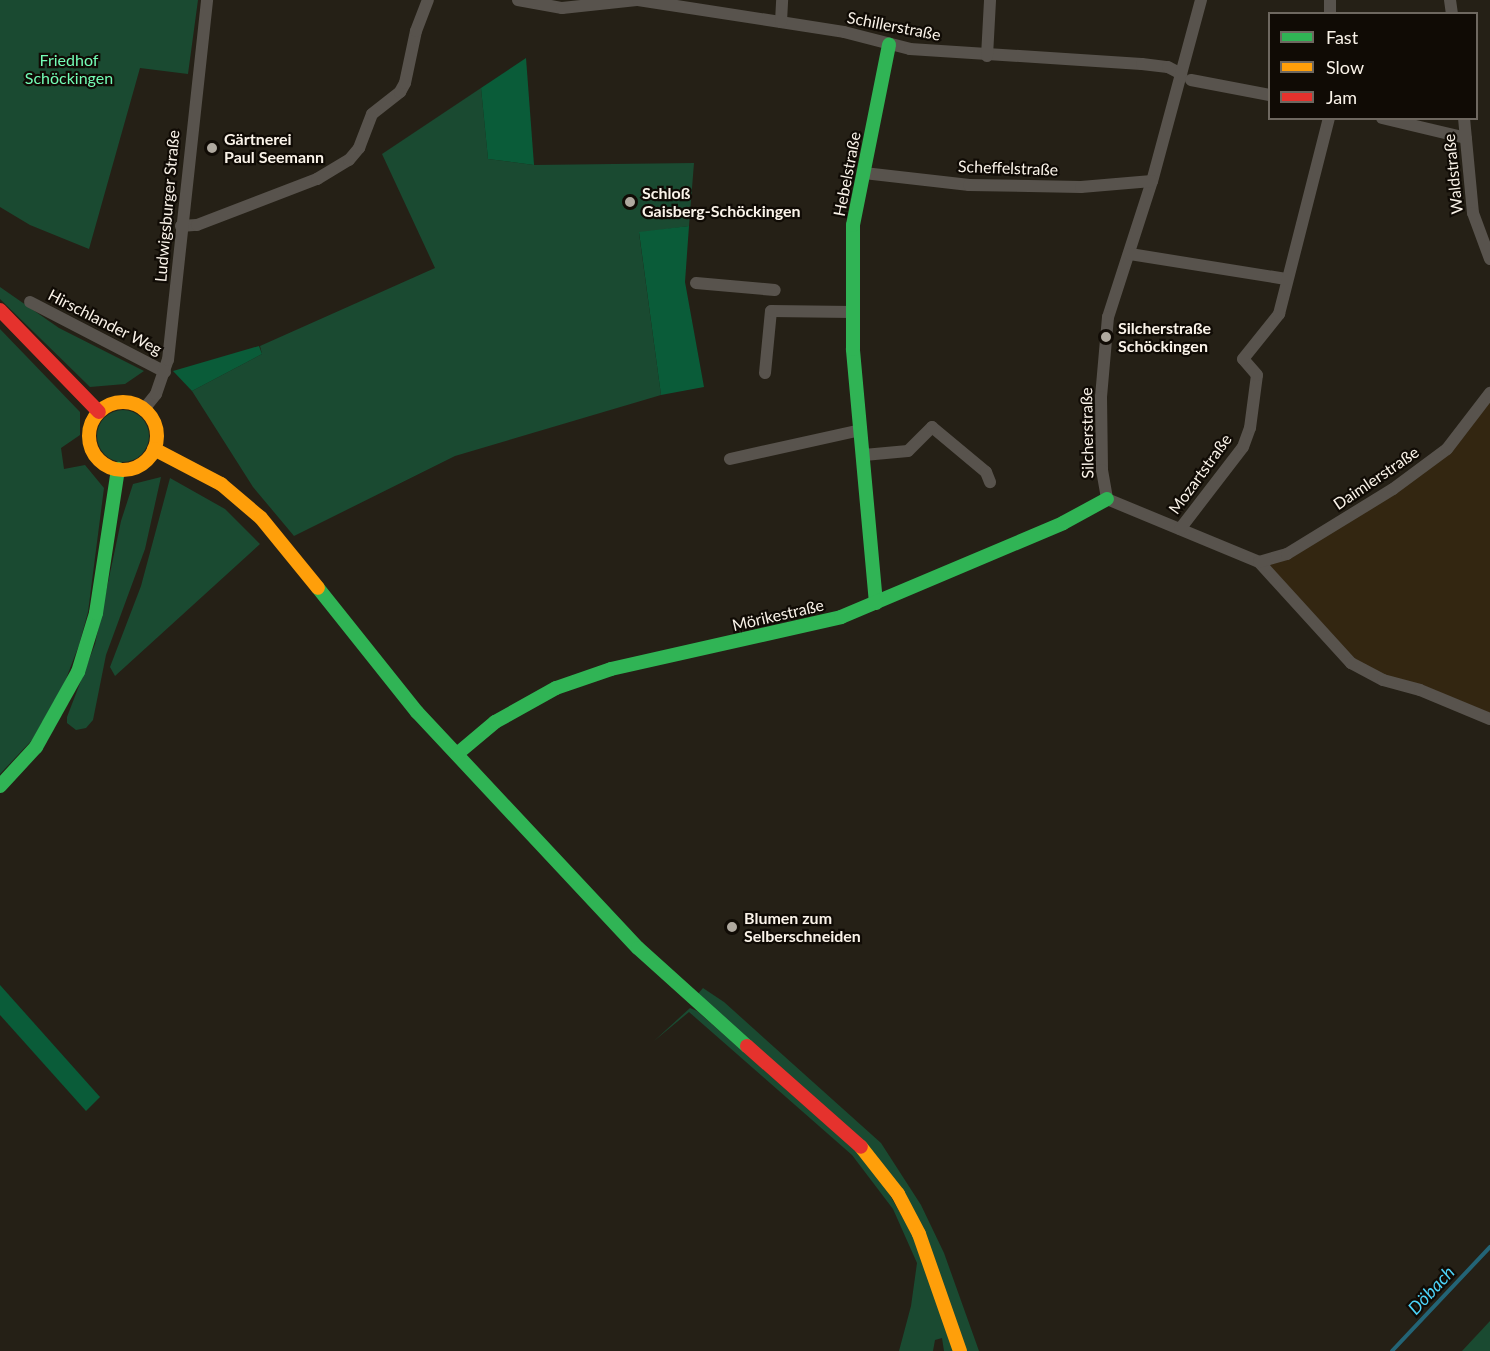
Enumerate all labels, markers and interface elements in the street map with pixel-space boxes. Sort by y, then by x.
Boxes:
street label: Schillerstraße [846,8,942,44]
legend [1268,12,1478,120]
text: Fast [1326,26,1358,48]
park label: Friedhof Schöckingen [25,50,113,88]
text: Slow [1326,56,1364,78]
text: Jam [1326,86,1357,108]
street label: Ludwigsburger Straße [151,129,183,283]
place label: Gärtnerei Paul Seemann [224,129,324,167]
street label: Hebelstraße [829,130,865,218]
street label: Waldstraße [1439,133,1467,215]
marker: Gärtnerei Paul Seemann [205,141,219,155]
street label: Scheffelstraße [958,157,1058,179]
place label: Schloß Gaisberg-Schöckingen [642,183,801,221]
marker: Schloß Gaisberg-Schöckingen [623,195,637,209]
street label: Hirschlander Weg [45,285,165,359]
place label: Silcherstraße Schöckingen [1118,318,1211,356]
marker: Silcherstraße Schöckingen [1099,330,1113,344]
street label: Silcherstraße [1077,387,1097,479]
street label: Mozartstraße [1165,430,1235,518]
street label: Daimlerstraße [1330,442,1422,514]
street label: Mörikestraße [730,595,826,635]
place label: Blumen zum Selberschneiden [744,908,861,946]
marker: Blumen zum Selberschneiden [725,920,739,934]
water label: Döbach [1403,1261,1459,1319]

